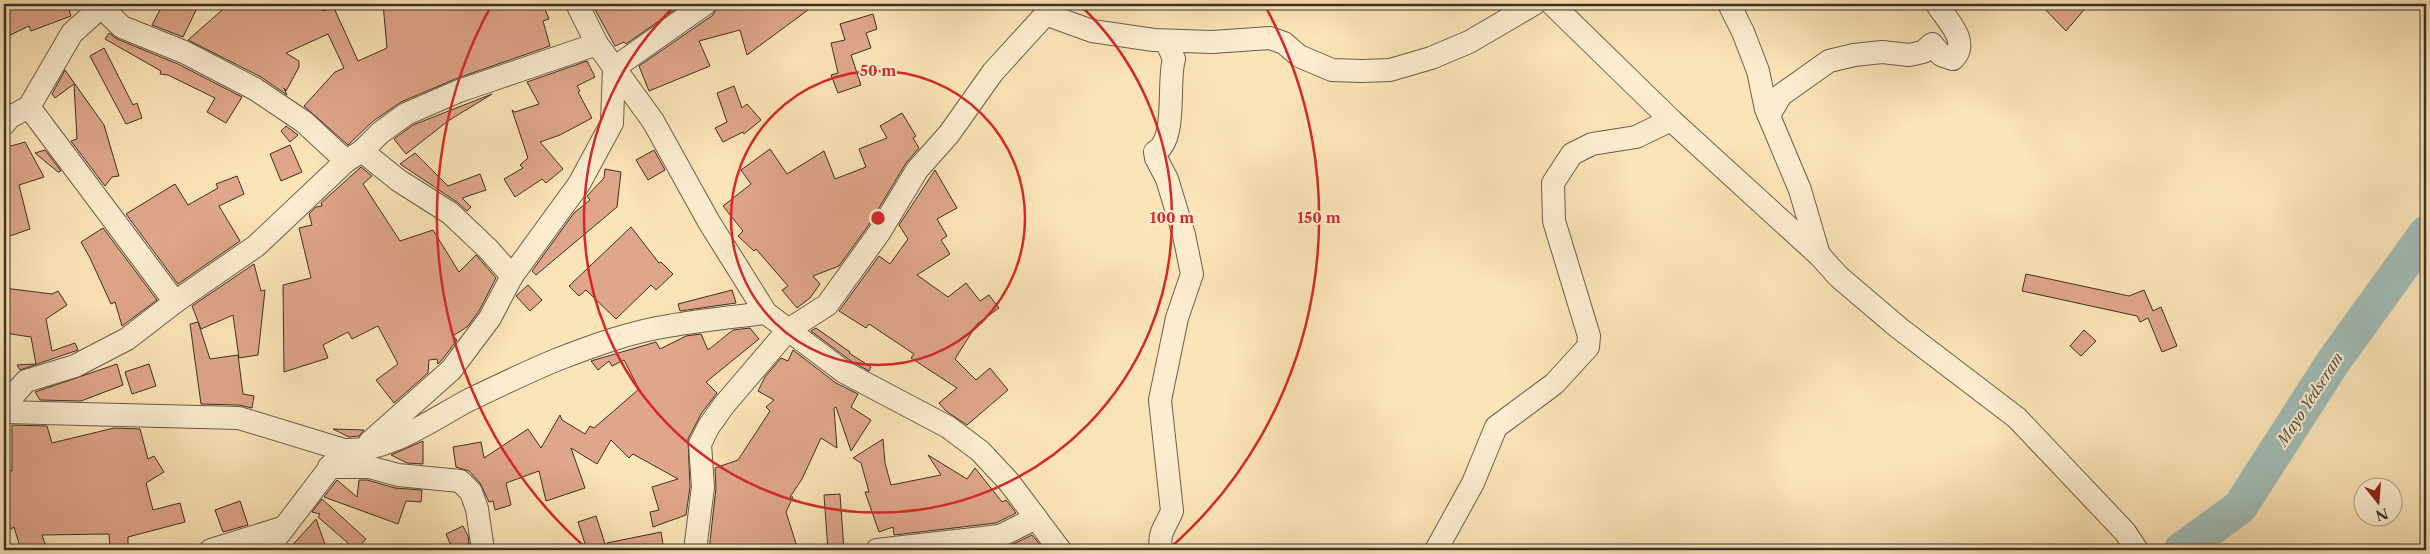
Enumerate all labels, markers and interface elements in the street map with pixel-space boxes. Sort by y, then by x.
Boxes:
text: 50 m [860,61,896,80]
text: 100 m [1150,208,1194,227]
text: 150 m [1297,208,1341,227]
centre of rings [869,209,887,227]
water label: Mayo Yedseram [2272,349,2347,451]
north arrow [2352,476,2402,526]
text: N [2373,504,2390,525]

